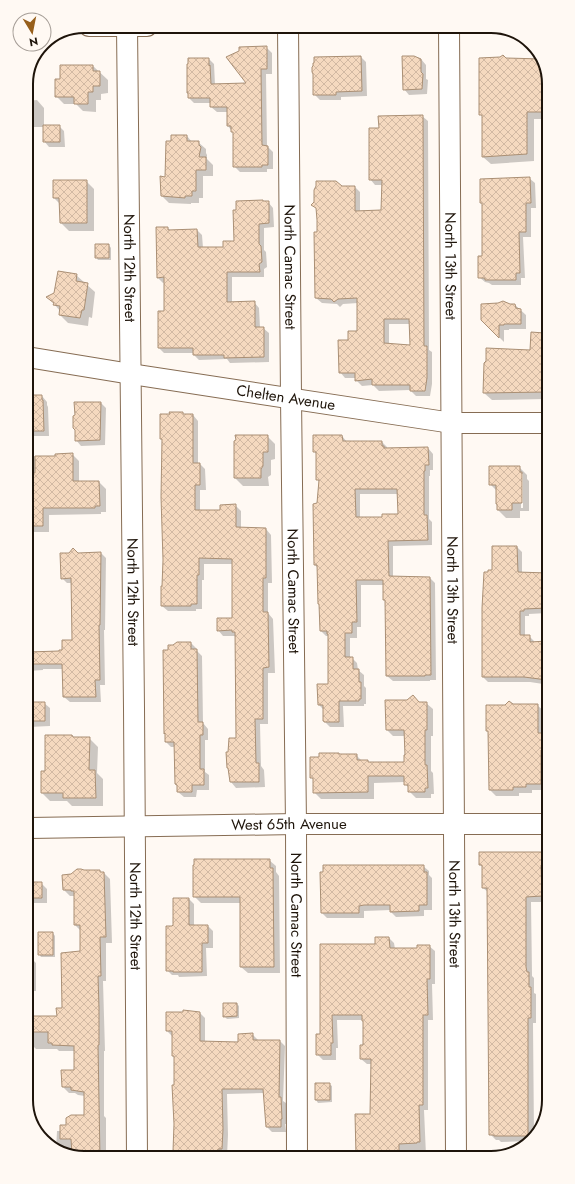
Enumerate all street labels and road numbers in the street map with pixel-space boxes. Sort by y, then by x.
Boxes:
street label: North Camac Street [278,204,301,330]
street label: North 13th Street [439,212,462,320]
street label: North 12th Street [118,214,141,323]
street label: Chelten Avenue [235,379,337,416]
street label: North Camac Street [282,528,305,654]
street label: North 13th Street [441,536,464,644]
street label: North 12th Street [121,538,144,647]
street label: West 65th Avenue [231,813,347,836]
street label: North Camac Street [285,852,307,978]
street label: North 13th Street [443,860,466,968]
street label: North 12th Street [124,862,147,971]

